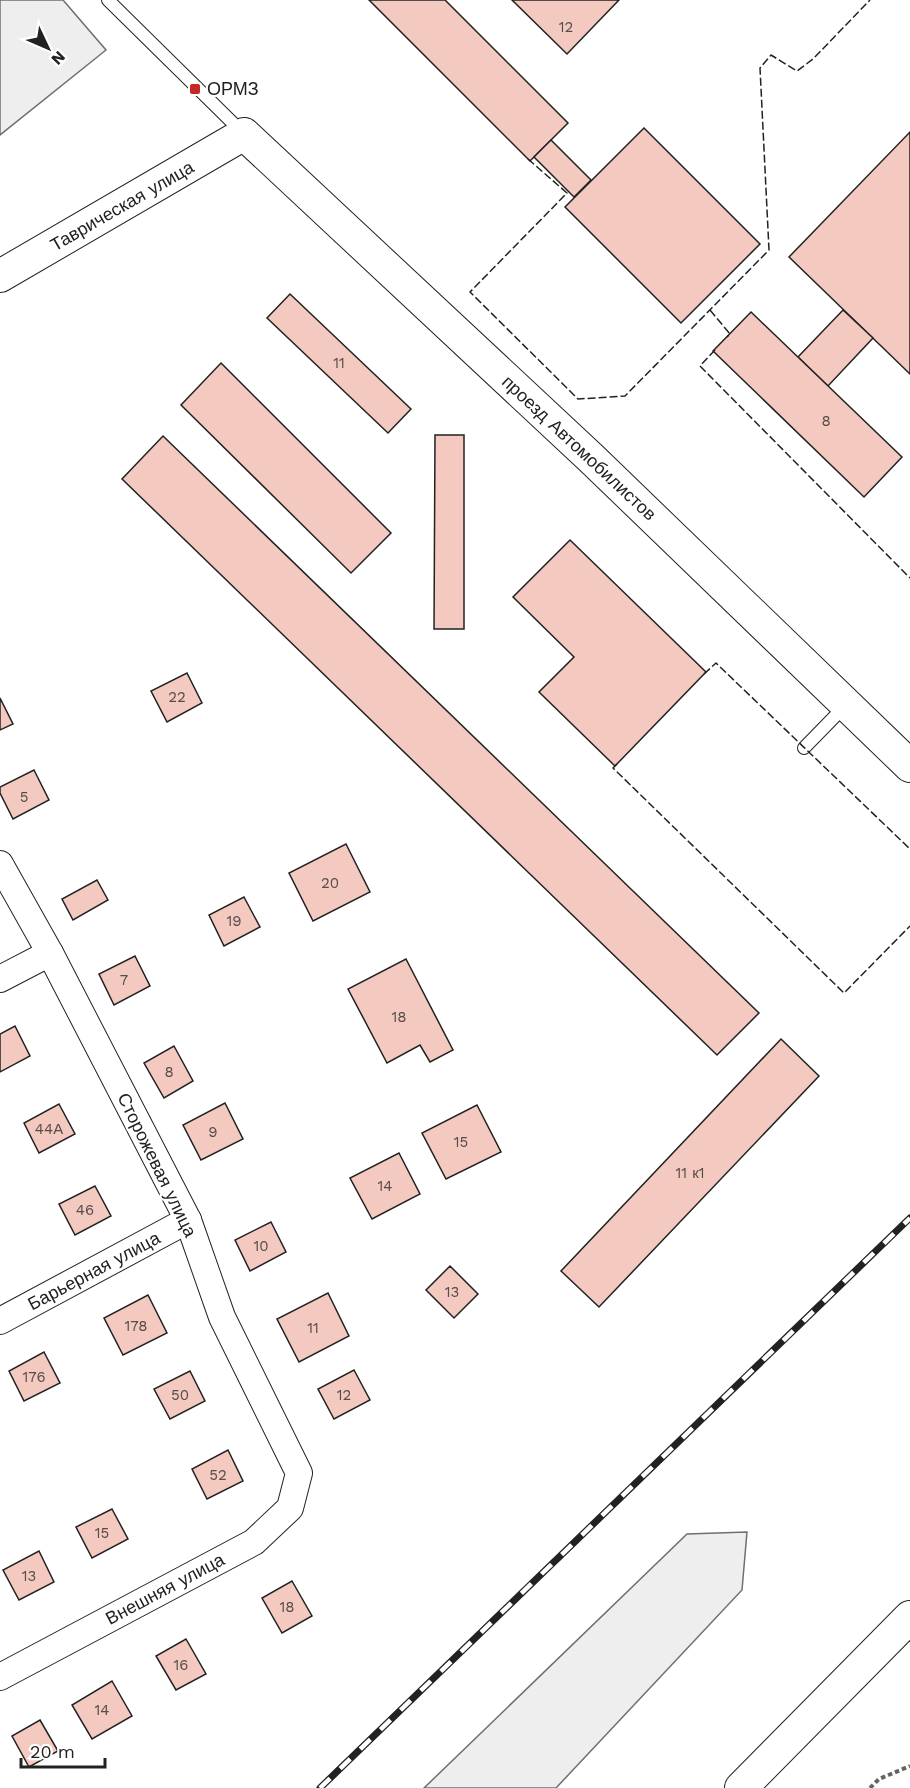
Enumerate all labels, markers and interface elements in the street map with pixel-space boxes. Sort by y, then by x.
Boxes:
north arrow [18,18,78,78]
house number: 12 [559,18,573,36]
text: N [47,47,69,69]
place label: ОРМЗ [207,78,259,99]
marker: ОРМЗ [188,82,202,96]
street label: Таврическая улица [46,156,198,255]
house number: 11 [333,354,345,372]
street label: проезд Автомобилистов [498,371,661,525]
house number: 8 [821,412,831,430]
house number: 22 [168,688,186,706]
house number: 5 [20,788,28,806]
house number: 20 [321,874,339,892]
house number: 19 [226,912,242,930]
house number: 7 [120,971,128,989]
house number: 18 [391,1008,407,1026]
house number: 8 [164,1063,174,1081]
street label: Сторожевая улица [113,1089,202,1241]
house number: 44А [35,1120,63,1138]
house number: 9 [208,1123,218,1141]
house number: 15 [454,1133,468,1151]
house number: 11 к1 [675,1164,705,1182]
house number: 14 [377,1177,393,1195]
house number: 46 [76,1201,94,1219]
street label: Барьерная улица [24,1226,164,1314]
house number: 10 [253,1237,269,1255]
house number: 13 [445,1283,459,1301]
house number: 178 [124,1317,148,1335]
house number: 11 [307,1319,319,1337]
house number: 176 [22,1368,46,1386]
house number: 50 [171,1386,189,1404]
house number: 12 [337,1386,351,1404]
house number: 52 [209,1466,227,1484]
house number: 15 [95,1524,109,1542]
street label: Внешняя улица [102,1548,229,1629]
house number: 13 [22,1567,36,1585]
house number: 18 [279,1598,295,1616]
house number: 16 [174,1656,188,1674]
house number: 14 [94,1701,110,1719]
scale bar [21,1731,105,1769]
text: 20 m [30,1741,75,1762]

